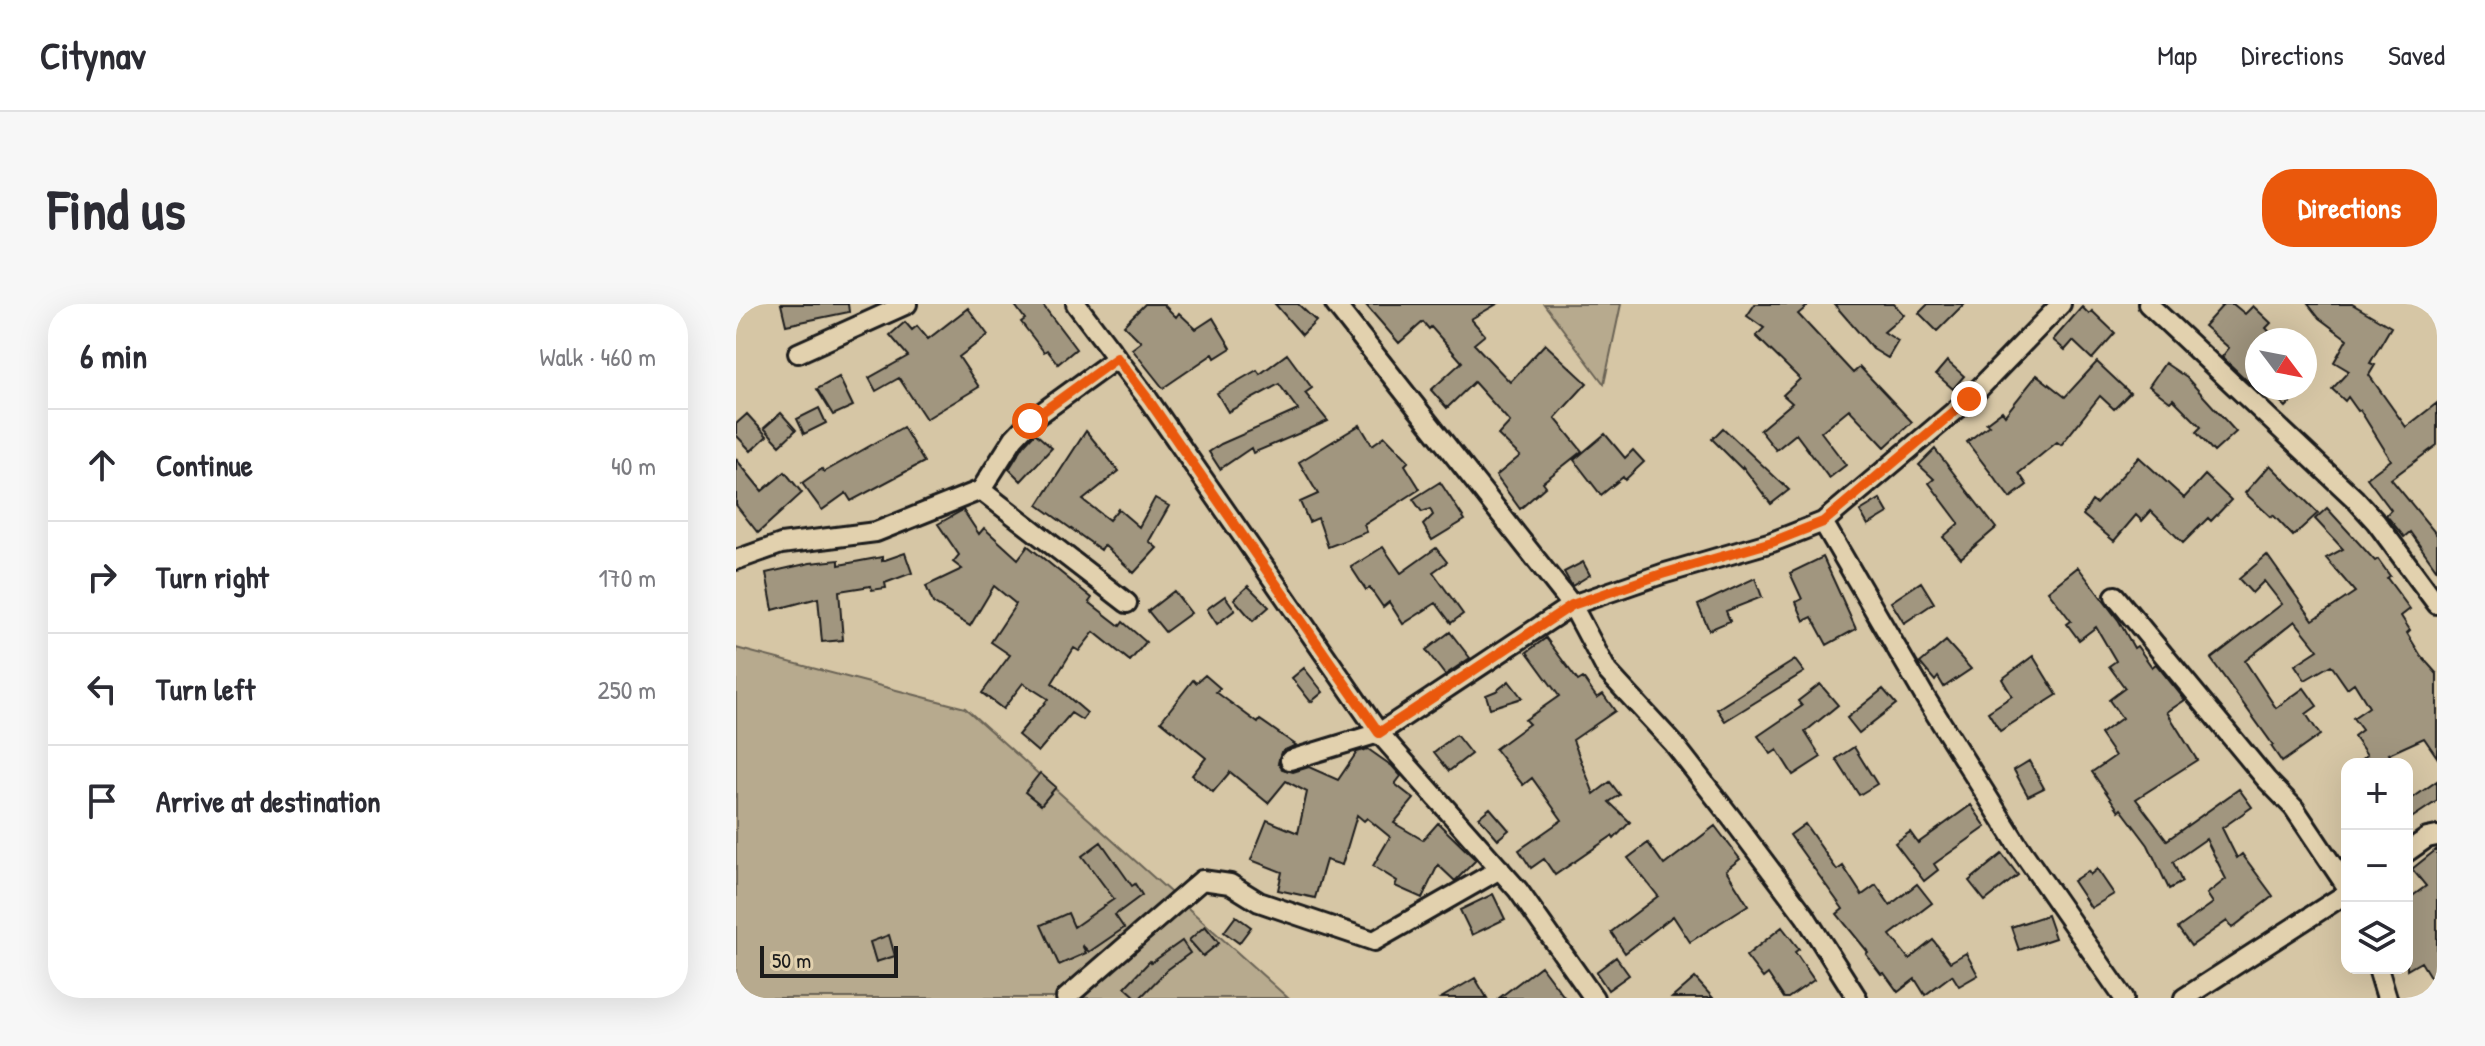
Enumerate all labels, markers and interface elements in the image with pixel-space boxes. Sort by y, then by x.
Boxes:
text: Citynav [40,29,146,81]
text: Map [2157,36,2197,74]
text: Directions [2241,36,2344,74]
text: Saved [2388,36,2445,74]
button: Directions [2262,169,2437,247]
text: Find us [48,171,186,246]
north arrow [2245,328,2317,400]
text: 6 min [80,333,148,379]
text: Walk · 460 m [539,339,656,374]
route end [1951,381,1987,417]
route start [1012,403,1048,439]
icon: ahead [80,443,124,487]
text: Continue [156,445,253,485]
text: 40 m [611,448,656,483]
icon: right [80,555,124,599]
text: Turn right [156,557,269,597]
text: 170 m [598,560,656,595]
icon: left [80,667,124,711]
text: Turn left [156,669,255,709]
text: 250 m [598,672,656,707]
map controls [2341,758,2413,974]
button: + [2341,758,2413,830]
icon: arrive [80,779,124,823]
text: Arrive at destination [156,781,381,821]
button: − [2341,830,2413,902]
button: layers [2341,902,2413,974]
scale bar [760,942,898,978]
text: 50 m [772,945,811,975]

